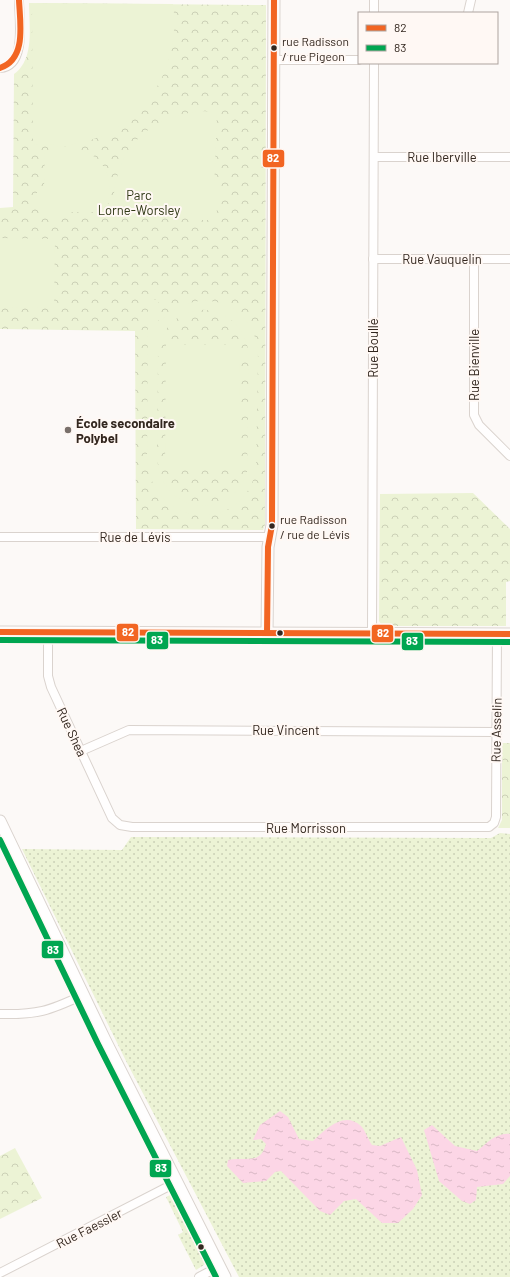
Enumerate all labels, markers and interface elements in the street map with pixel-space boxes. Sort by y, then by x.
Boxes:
legend [358,12,498,64]
text: 82 [394,20,407,34]
place label: rue Radisson / rue Pigeon [282,34,349,63]
text: 83 [394,40,406,54]
marker: rue Radisson / rue Pigeon [269,43,279,53]
line badge: 82 [262,149,285,168]
street label: Rue Iberville [407,149,477,165]
text: 82 [267,151,279,164]
park label: Parc Lorne-Worsley [98,187,180,218]
street label: Rue Vauquelin [402,251,482,267]
street label: Rue Boullé [365,318,381,378]
street label: Rue Bienville [466,329,482,401]
place label: École secondaire Polybel [76,415,175,446]
marker: École secondaire Polybel [63,425,73,435]
place label: rue Radisson / rue de Lévis [280,512,350,541]
marker: rue Radisson / rue de Lévis [267,521,277,531]
street label: Rue de Lévis [100,529,170,545]
line badge: 82 [116,623,139,642]
line badge: 82 [371,624,394,643]
text: 82 [122,625,134,638]
text: 82 [377,626,389,639]
unlabelled marker [275,628,285,638]
line badge: 83 [146,631,169,650]
line badge: 83 [401,632,424,651]
text: 83 [151,633,163,646]
text: 83 [406,634,418,647]
street label: Rue Asselin [487,697,505,763]
street label: Rue Shea [54,705,90,759]
street label: Rue Vincent [252,722,320,738]
street label: Rue Morrisson [266,820,346,836]
line badge: 83 [41,940,64,959]
text: 83 [47,943,59,956]
line badge: 83 [149,1159,172,1178]
text: 83 [155,1161,167,1174]
street label: Rue Faessler [53,1204,125,1251]
unlabelled marker [196,1242,206,1252]

